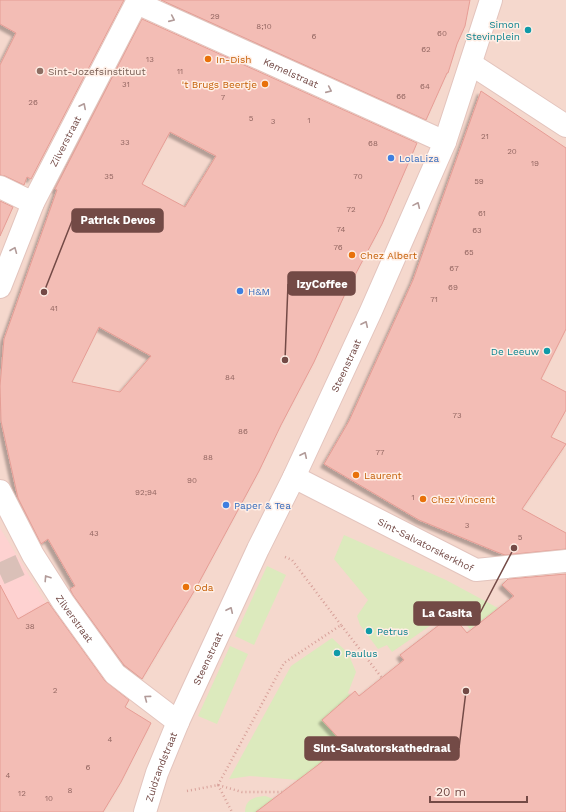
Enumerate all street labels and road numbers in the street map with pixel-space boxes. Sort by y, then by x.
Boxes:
street label: Kemelstraat [262,55,321,90]
street label: Zilverstraat [47,113,83,168]
street label: Steenstraat [329,337,363,394]
street label: Sint-Salvatorskerkhof [376,515,476,573]
street label: Zilverstraat [54,593,96,645]
street label: Steenstraat [190,629,225,687]
street label: Zuidzandstraat [143,730,179,803]

